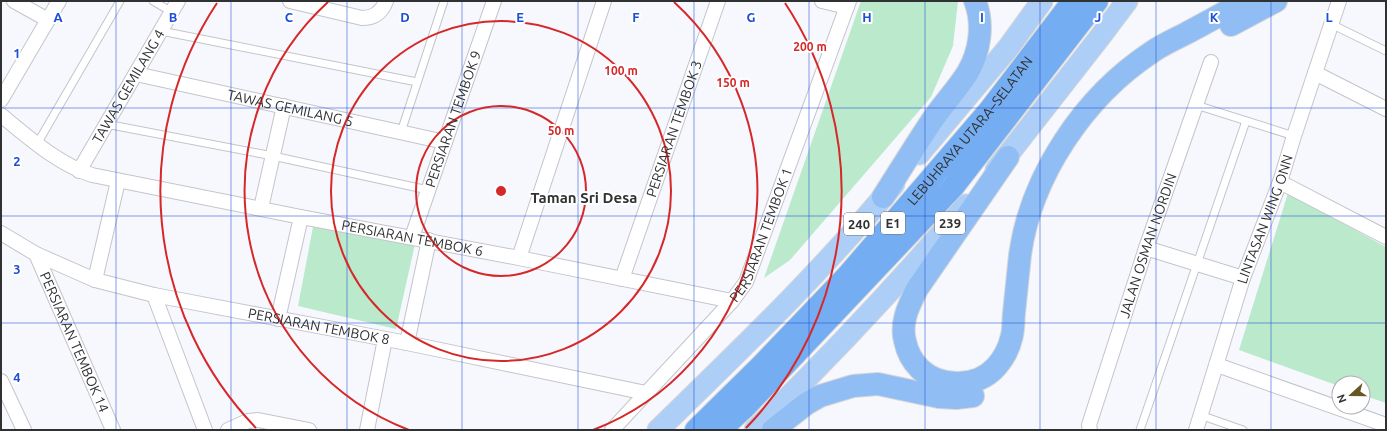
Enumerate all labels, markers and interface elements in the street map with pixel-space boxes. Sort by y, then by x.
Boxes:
text: A [53,10,63,24]
text: B [169,10,178,24]
text: C [285,10,294,24]
text: D [400,10,410,24]
text: E [516,10,524,24]
text: F [632,10,640,24]
text: G [747,10,756,24]
text: H [862,10,872,24]
text: I [980,10,984,24]
text: J [1095,10,1101,24]
text: K [1210,10,1219,24]
text: L [1325,10,1333,24]
street label: TAWAS GEMILANG 4 [89,27,168,146]
text: 200 m [793,40,827,53]
text: 1 [13,46,21,60]
street label: PERSIARAN TEMBOK 9 [422,48,484,189]
street label: LEBUHRAYA UTARA–SELATAN [904,53,1036,208]
street label: PERSIARAN TEMBOK 3 [643,58,705,199]
text: 100 m [604,64,638,77]
text: 150 m [716,76,750,89]
street label: TAWAS GEMILANG 5 [226,86,355,130]
text: 50 m [548,124,574,137]
street label: LINTASAN WING ONN [1234,153,1296,286]
text: 2 [13,154,21,168]
street label: PERSIARAN TEMBOK 1 [726,166,795,305]
street label: JALAN OSMAN NORDIN [1116,171,1180,320]
centre of rings [494,184,508,198]
district label: Taman Sri Desa [531,189,637,206]
road number: E1 [881,212,905,234]
road number: 239 [935,212,965,234]
road number: 240 [844,213,874,235]
street label: PERSIARAN TEMBOK 6 [340,217,484,259]
text: 3 [13,262,21,276]
street label: PERSIARAN TEMBOK 14 [37,269,112,415]
street label: PERSIARAN TEMBOK 8 [247,305,391,348]
text: 4 [13,370,21,384]
north arrow [1331,375,1371,415]
text: N [1335,393,1349,405]

